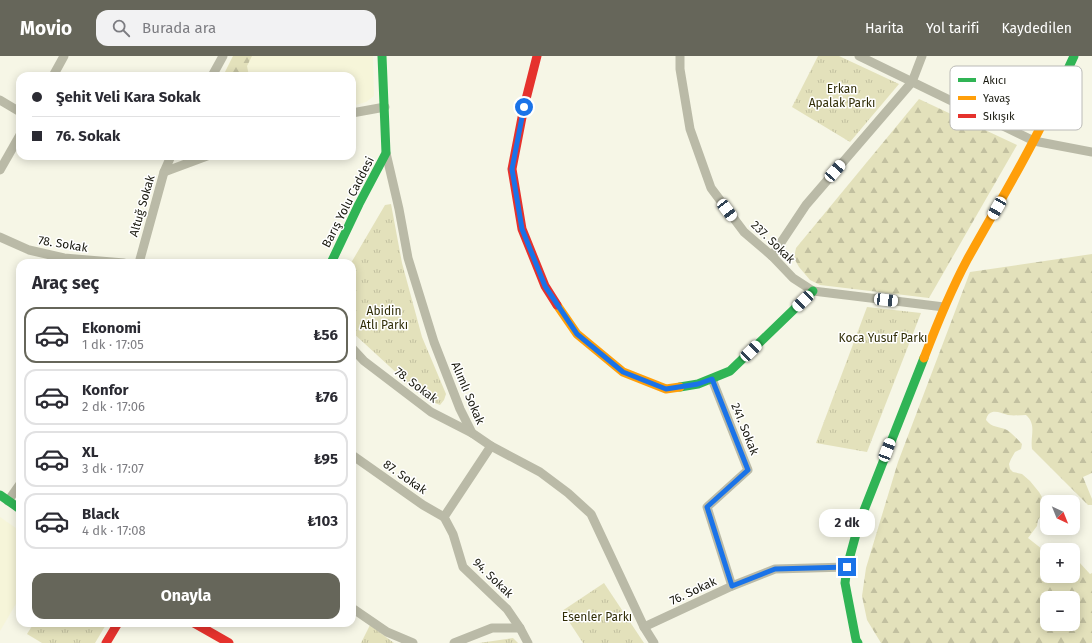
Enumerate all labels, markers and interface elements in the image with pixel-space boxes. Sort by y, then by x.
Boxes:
search box [96,10,376,46]
text: Movio [20,17,72,40]
icon: search [110,17,132,39]
text: Burada ara [142,19,216,37]
text: Harita [865,20,904,37]
text: Yol tarifi [926,20,979,37]
text: Kaydedilen [1001,20,1072,37]
legend [950,66,1082,130]
text: Akıcı [983,74,1006,87]
park label: Erkan Apalak Parkı [809,82,875,110]
text: Şehit Veli Kara Sokak [56,88,201,106]
text: Yavaş [983,92,1010,105]
route start [515,98,533,116]
text: Sıkışık [983,110,1015,123]
text: 76. Sokak [56,127,120,145]
street label: Barış Yolu Caddesi [319,154,377,250]
car [823,158,847,184]
street label: Altuğ Sokak [127,173,158,238]
car [986,195,1008,221]
car [715,197,739,223]
street label: 237. Sokak [748,218,798,267]
street label: 78. Sokak [37,233,90,255]
text: Araç seç [32,272,99,294]
car [790,288,816,314]
car [873,293,899,307]
park label: Abidin Atlı Parkı [360,304,408,332]
icon: car [34,317,70,353]
text: Ekonomi [82,319,141,337]
text: ₺56 [313,326,338,344]
park label: Koca Yusuf Parkı [838,331,928,345]
text: 1 dk · 17:05 [82,337,144,352]
car [738,338,764,364]
street label: Alımlı Sokak [449,360,488,427]
street label: 78. Sokak [392,364,441,406]
icon: car [34,379,70,415]
text: Konfor [82,381,129,399]
text: ₺76 [315,388,338,406]
text: 2 dk · 17:06 [82,399,145,414]
street label: 241. Sokak [728,401,762,458]
car [877,437,897,463]
icon: car [34,441,70,477]
text: XL [82,443,98,461]
text: ₺95 [314,450,338,468]
street label: 87. Sokak [380,457,430,498]
text: 3 dk · 17:07 [82,461,144,476]
north arrow [1040,495,1080,535]
map controls [1040,495,1080,631]
icon: car [34,503,70,539]
text: Black [82,505,119,523]
callout: 2 dk [819,509,875,537]
text: ₺103 [307,512,338,530]
text: 2 dk [835,515,859,530]
text: 4 dk · 17:08 [82,523,146,538]
button: + [1040,543,1080,583]
street label: 94. Sokak [470,555,517,601]
route end [838,558,856,576]
button: Onayla [32,573,340,619]
street label: 76. Sokak [668,574,719,608]
button: − [1040,591,1080,631]
park label: Esenler Parkı [562,610,632,624]

